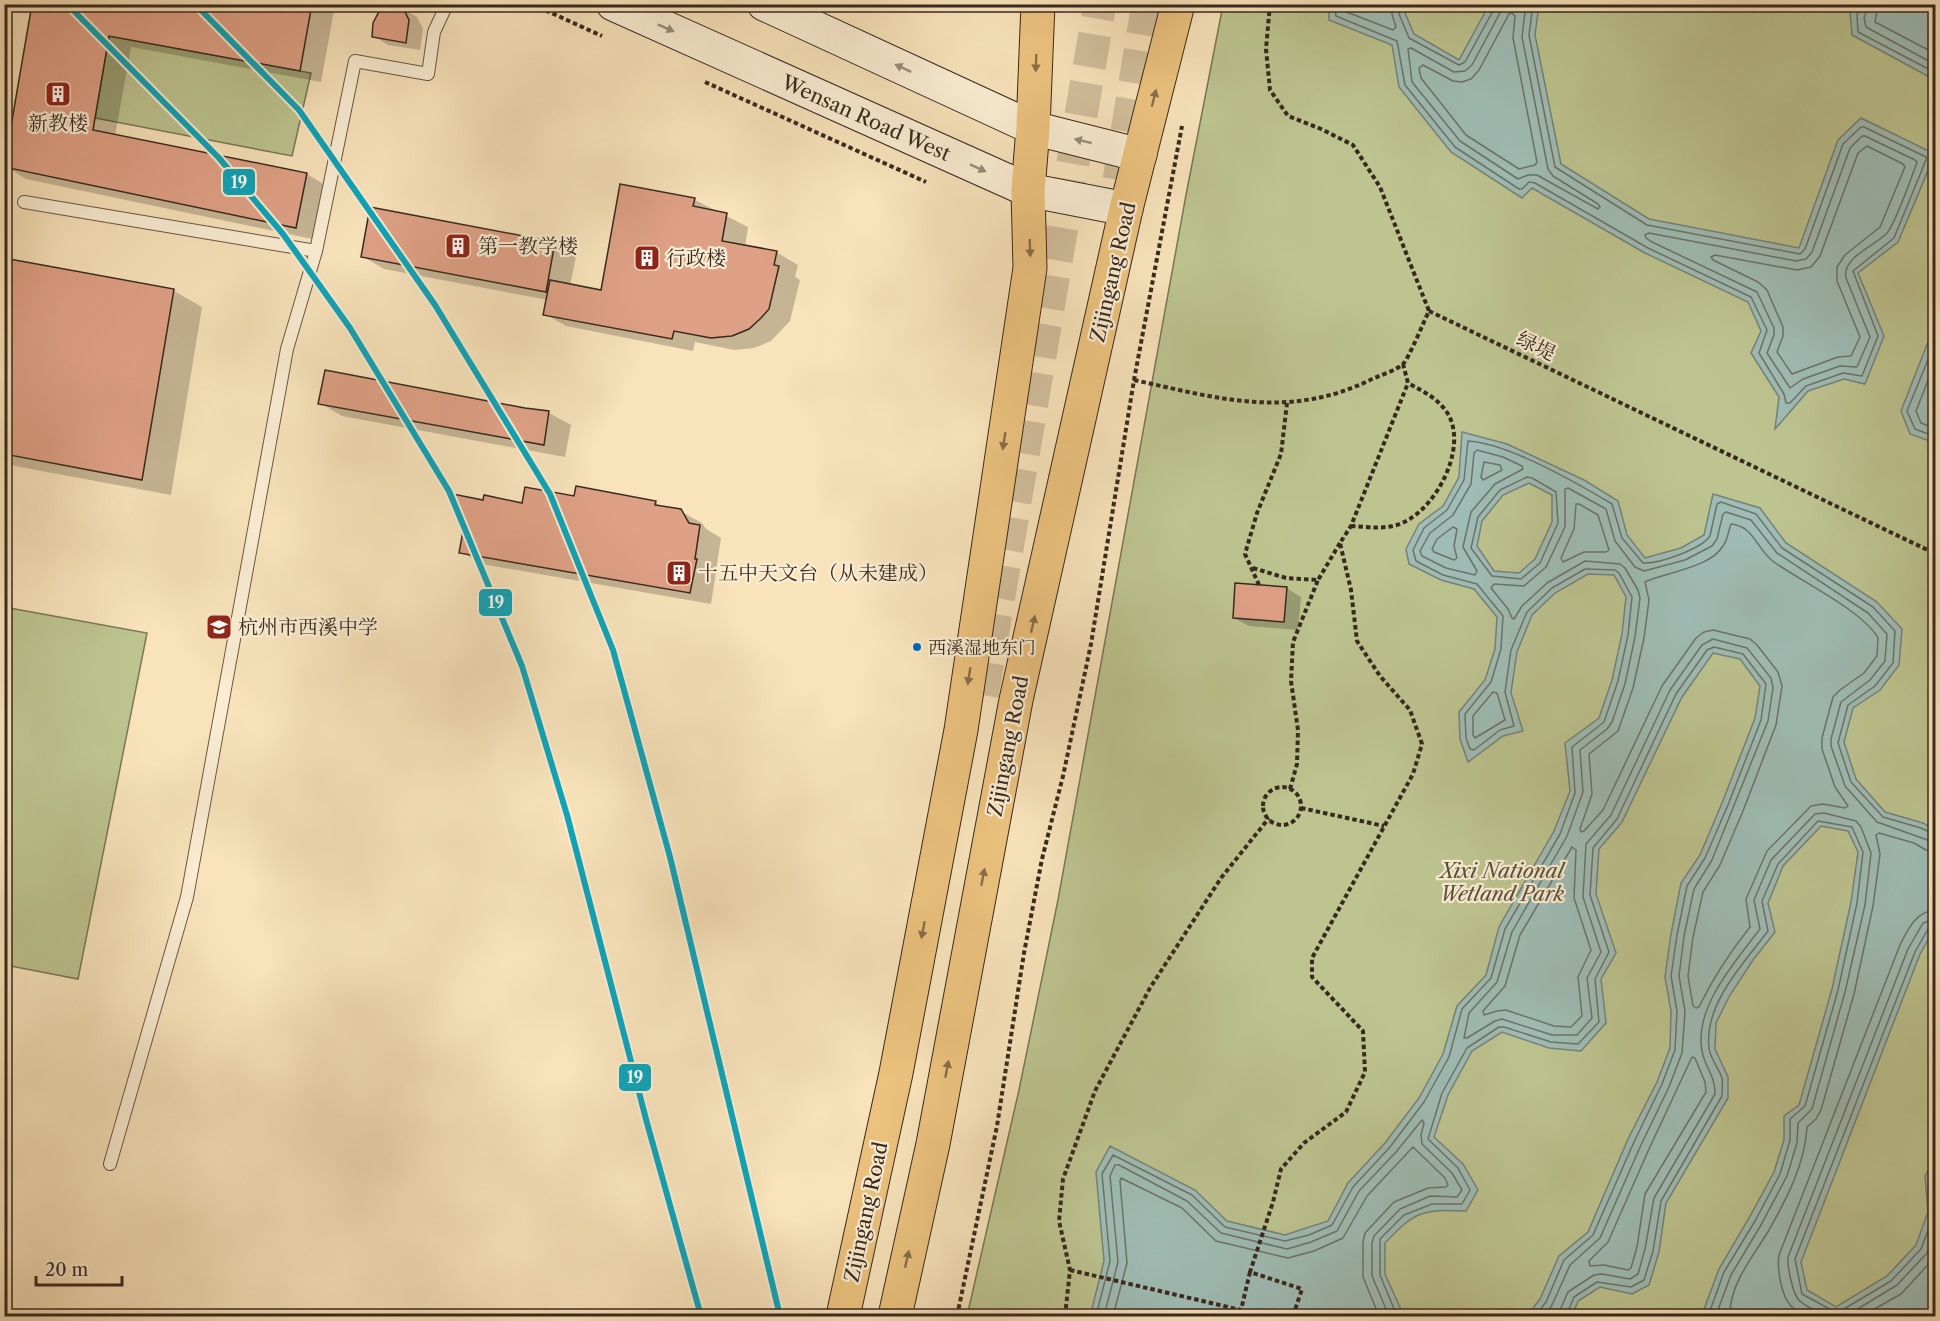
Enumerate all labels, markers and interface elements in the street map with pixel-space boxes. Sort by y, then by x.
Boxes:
one-way arrow [658,24,675,33]
one-way arrow [1031,53,1041,72]
one-way arrow [894,64,911,73]
street label: Wensan Road West [777,70,954,166]
building icon: 新教楼 [43,79,73,109]
one-way arrow [1150,89,1160,107]
place label: 新教楼 [28,111,88,135]
one-way arrow [1074,135,1092,145]
one-way arrow [970,163,987,172]
line badge: 19 [222,168,256,196]
text: 19 [231,172,247,192]
street label: Zijingang Road [1085,200,1141,344]
building icon: 第一教学楼 [443,231,473,261]
place label: 第一教学楼 [478,234,578,258]
one-way arrow [1025,239,1034,258]
building icon: 行政楼 [632,243,662,273]
place label: 行政楼 [666,246,726,270]
street label: 绿堤 [1513,326,1559,366]
one-way arrow [1000,432,1009,451]
building icon: 十五中天文台（从未建成） [664,558,694,588]
place label: 十五中天文台（从未建成） [698,561,938,585]
line badge: 19 [478,588,513,617]
text: 19 [488,592,504,612]
school or university icon: 杭州市西溪中学 [204,612,234,642]
one-way arrow [1029,614,1038,633]
place label: 杭州市西溪中学 [238,615,378,639]
place label: 西溪湿地东门 [928,637,1036,659]
marker: 西溪湿地东门 [911,641,923,653]
one-way arrow [965,666,974,685]
street label: Zijingang Road [983,674,1033,818]
park label: Xixi National Wetland Park [1437,859,1566,906]
one-way arrow [979,867,988,886]
one-way arrow [918,920,927,939]
one-way arrow [943,1059,952,1078]
line badge: 19 [618,1063,652,1092]
text: 19 [627,1067,643,1087]
street label: Zijingang Road [839,1140,893,1284]
scale bar [36,1249,122,1287]
one-way arrow [903,1250,913,1269]
text: 20 m [45,1259,89,1281]

